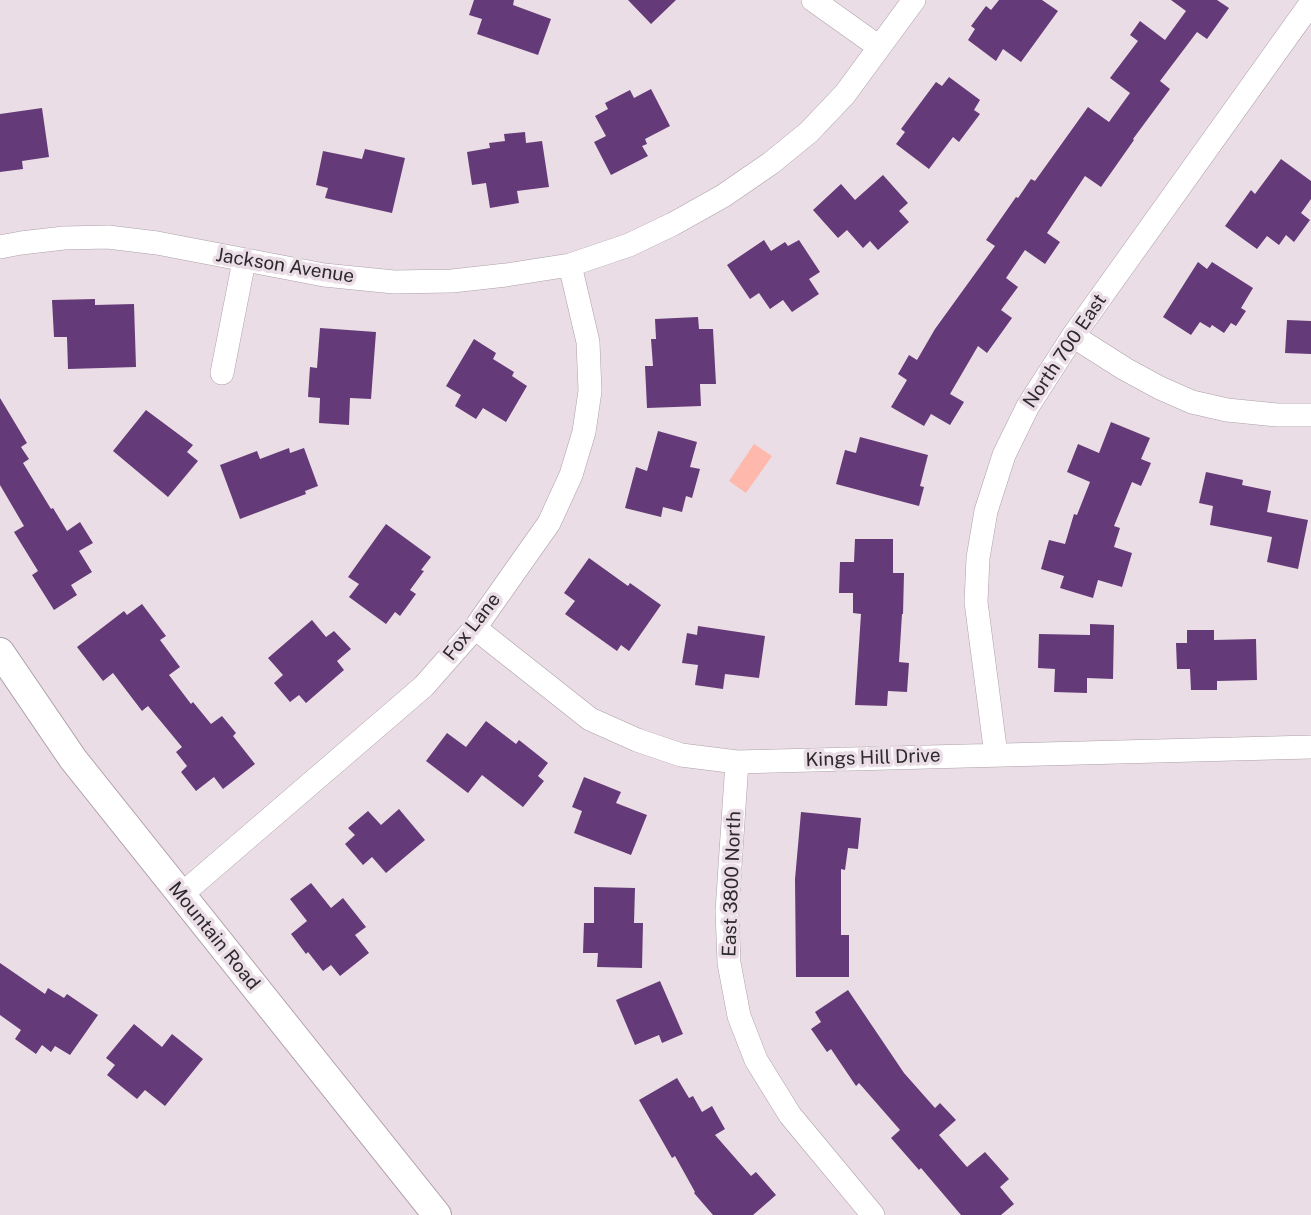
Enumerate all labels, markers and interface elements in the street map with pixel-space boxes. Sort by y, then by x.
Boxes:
street label: Jackson Avenue [214,244,356,288]
street label: North 700 East [1018,290,1112,412]
street label: Fox Lane [439,589,505,665]
street label: Kings Hill Drive [805,744,941,772]
street label: East 3800 North [718,811,746,957]
street label: Mountain Road [163,877,265,995]

